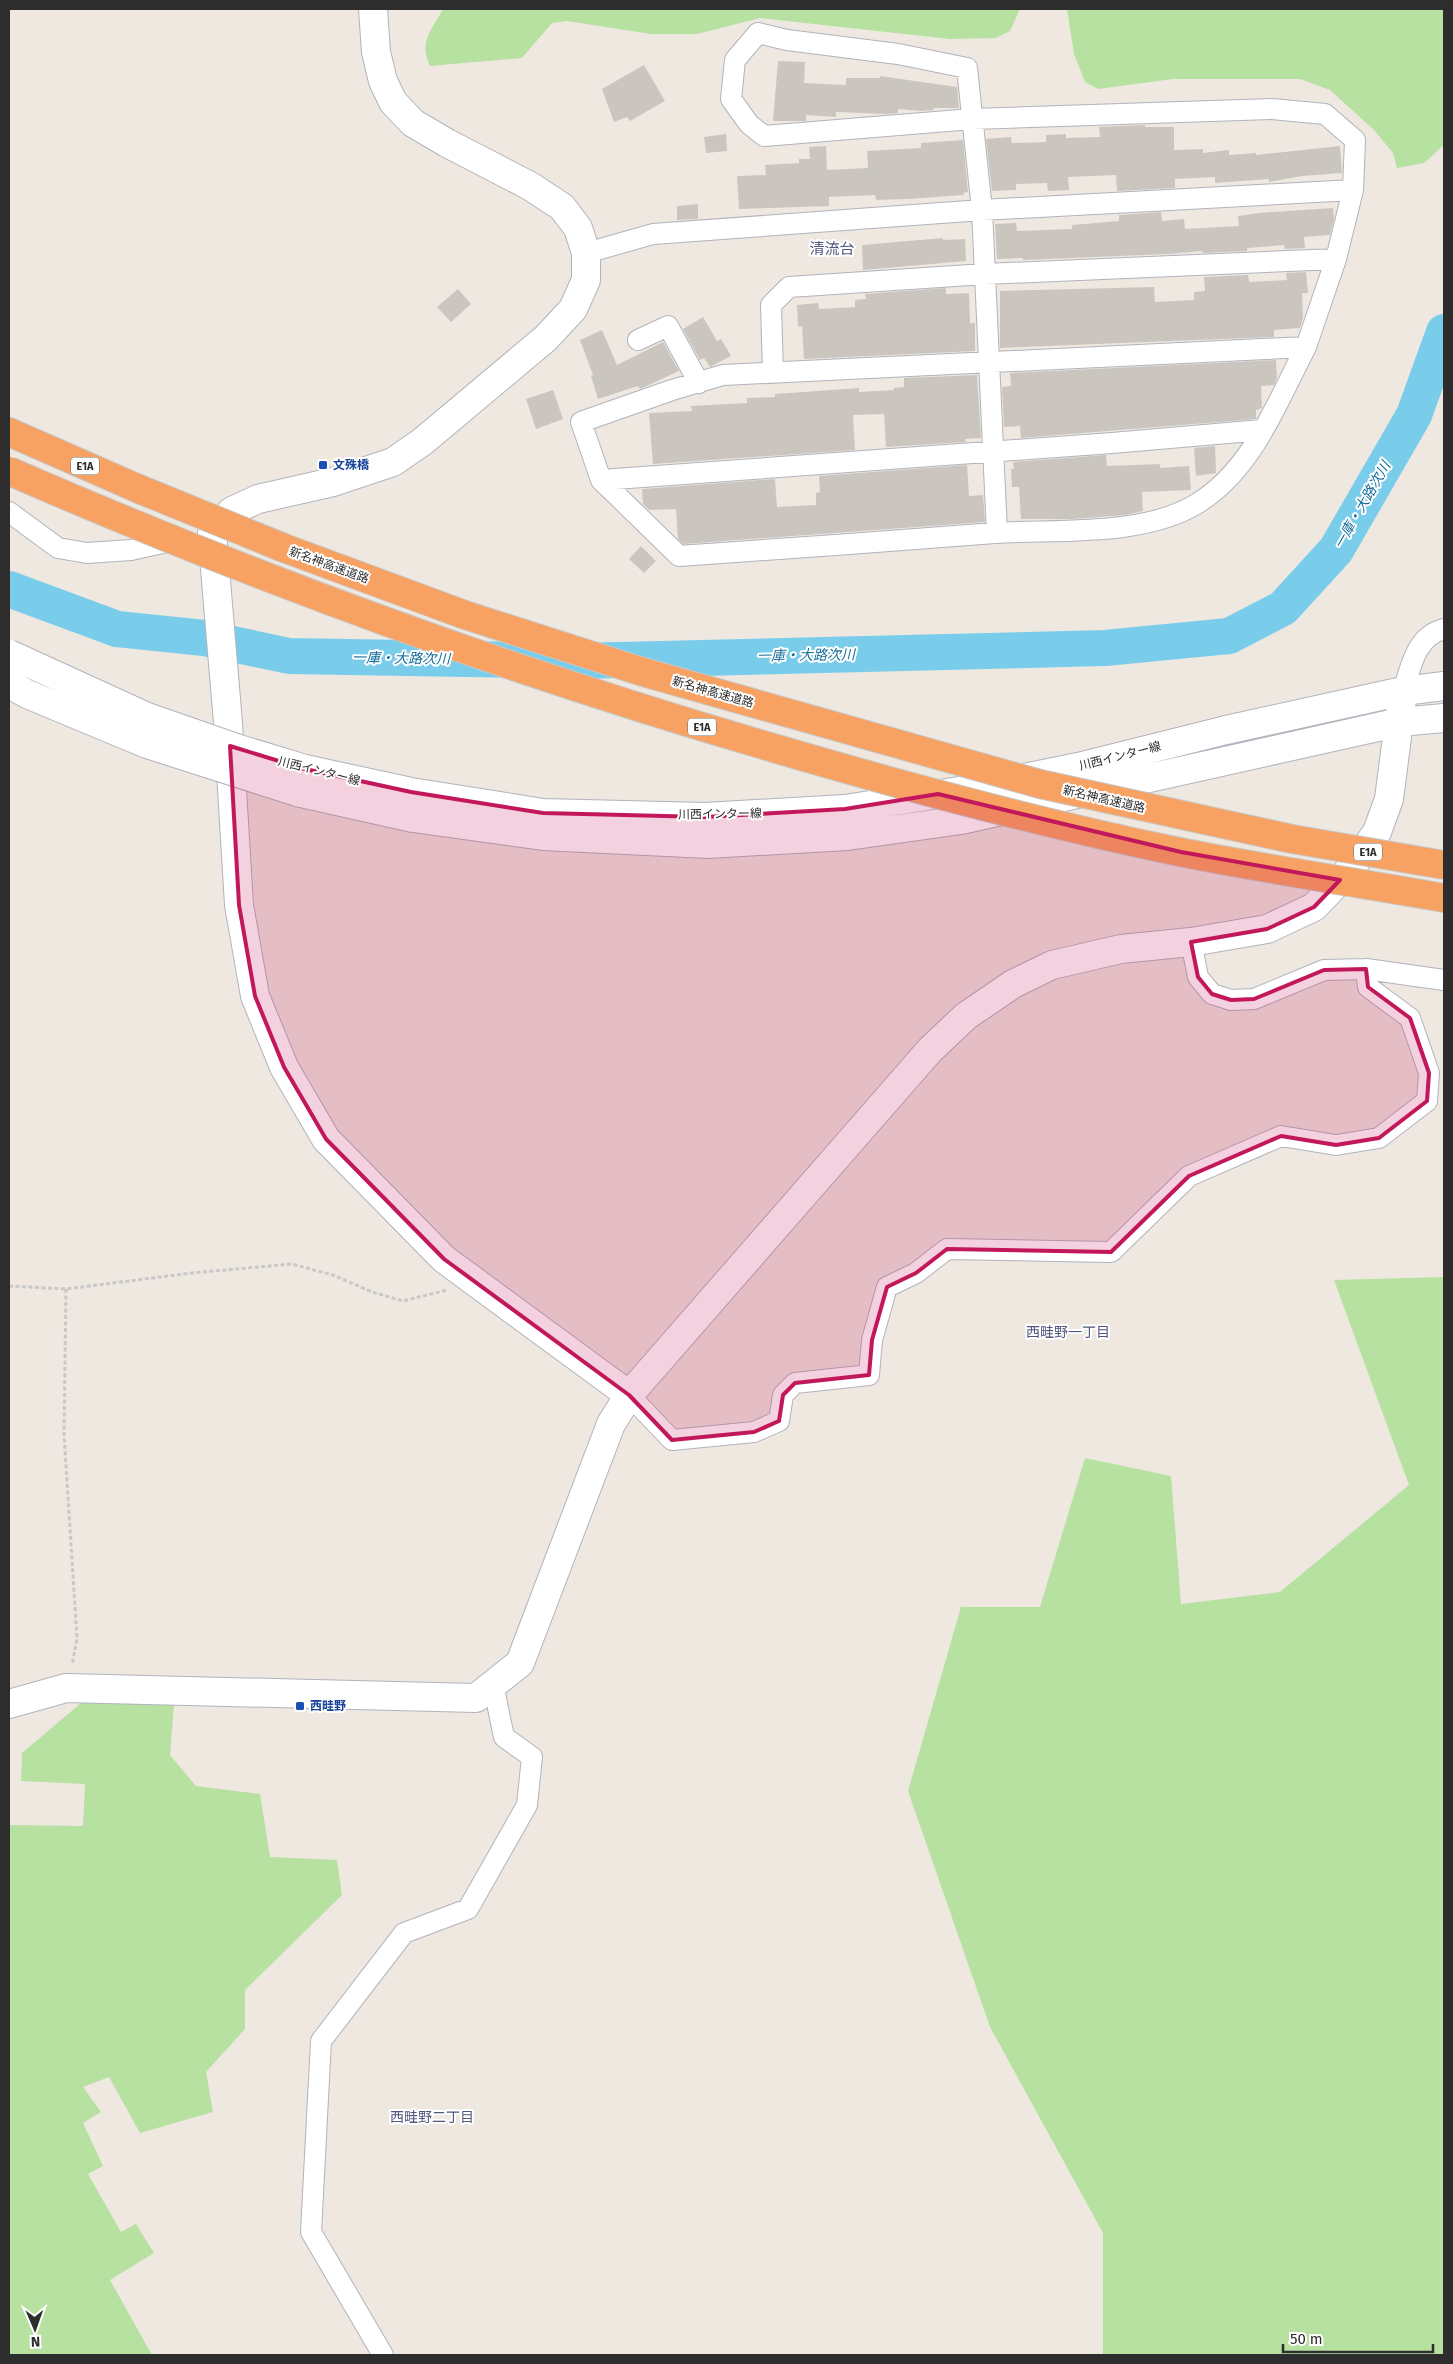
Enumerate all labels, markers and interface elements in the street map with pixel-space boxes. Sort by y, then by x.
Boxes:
district label: 清流台 [809,240,855,258]
water label: 一庫・大路次川 [1331,457,1395,552]
road number: E1A [71,458,99,474]
place label: 文殊橋 [333,458,370,472]
marker: 文殊橋 [317,459,329,471]
street label: 新名神高速道路 [287,544,371,586]
water label: 一庫・大路次川 [757,646,857,665]
water label: 一庫・大路次川 [352,649,452,668]
street label: 新名神高速道路 [671,674,755,710]
road number: E1A [688,719,716,736]
street label: 川西インター線 [1078,739,1162,773]
street label: 川西インター線 [277,754,361,788]
street label: 新名神高速道路 [1061,783,1147,815]
street label: 川西インター線 [678,806,762,822]
road number: E1A [1354,844,1382,860]
district label: 西畦野一丁目 [1026,1324,1110,1341]
place label: 西畦野 [310,1699,346,1713]
marker: 西畦野 [294,1700,306,1712]
district label: 西畦野二丁目 [390,2109,474,2126]
north arrow [10,2304,60,2354]
scale bar [1283,2322,1433,2354]
text: 50 m [1290,2330,1323,2348]
text: N [30,2333,40,2350]

